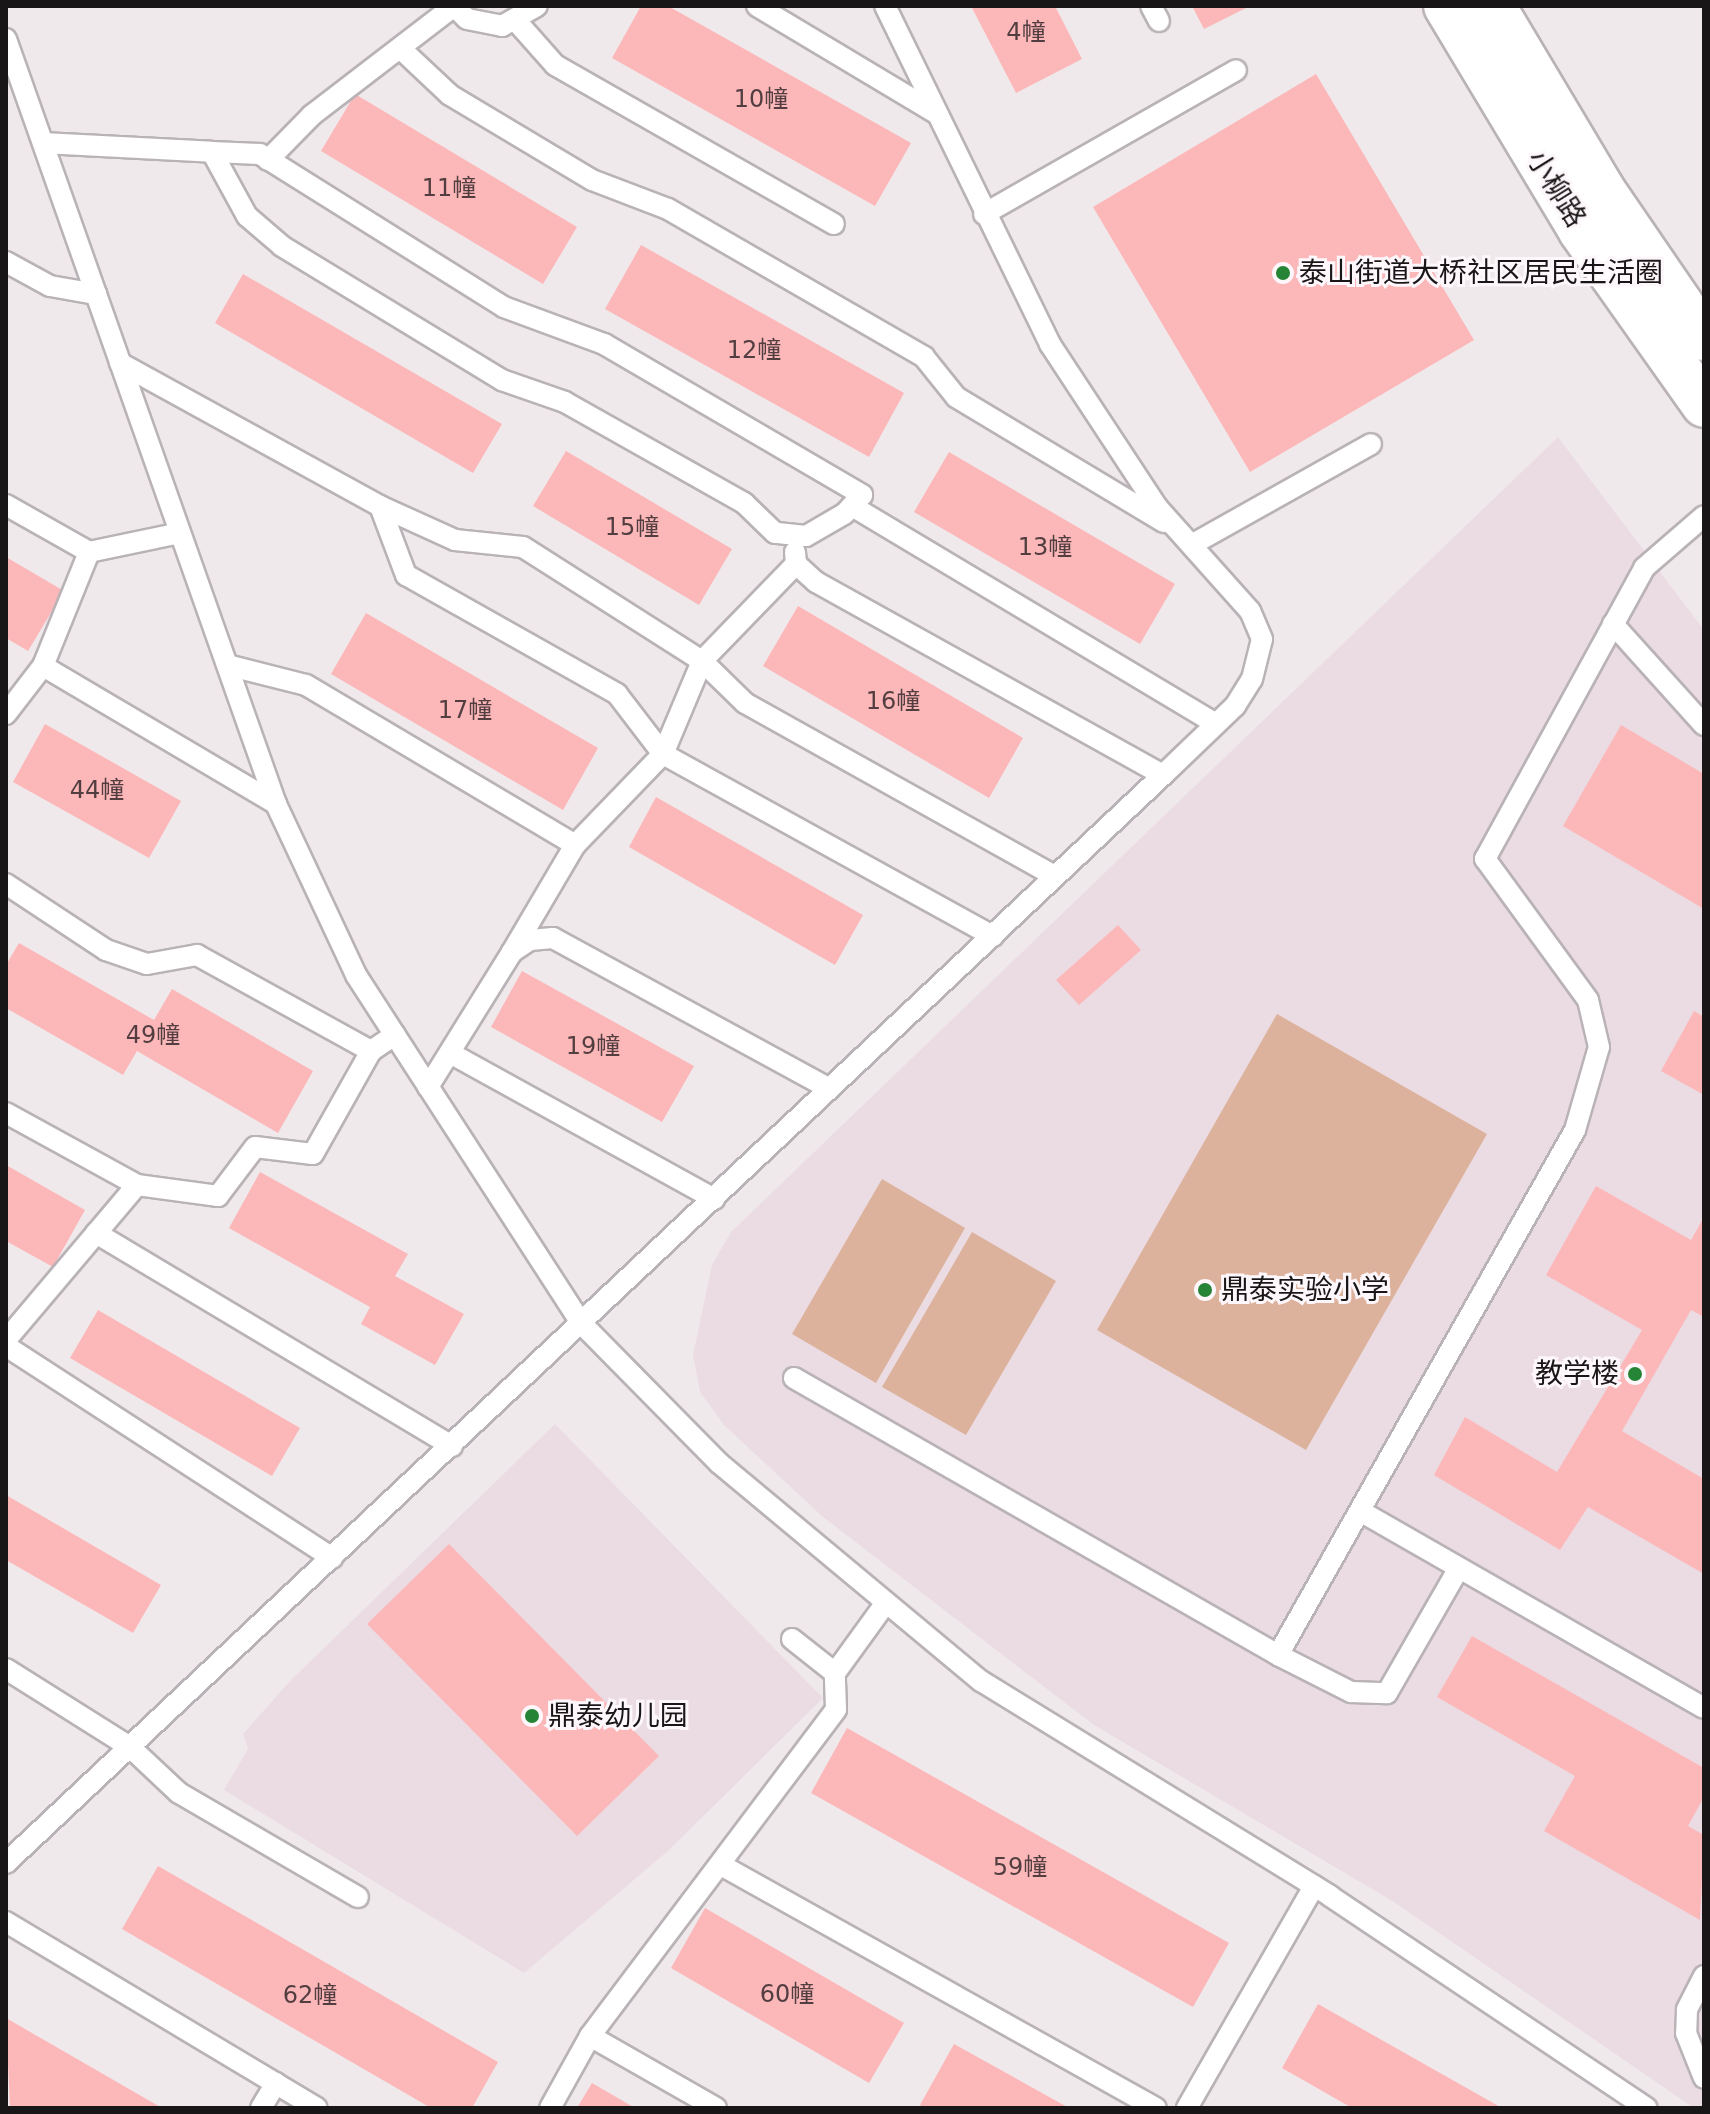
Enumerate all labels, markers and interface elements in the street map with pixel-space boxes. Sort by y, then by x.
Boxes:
house number: 4幢 [1006,19,1046,47]
house number: 10幢 [734,86,788,114]
street label: 小柳路 [1519,144,1593,234]
house number: 11幢 [422,175,476,203]
place label: 泰山街道大桥社区居民生活圈 [1299,256,1663,290]
marker: 泰山街道大桥社区居民生活圈 [1274,264,1292,282]
house number: 12幢 [727,337,781,365]
house number: 15幢 [605,514,659,542]
house number: 13幢 [1018,534,1072,562]
house number: 16幢 [866,688,920,716]
house number: 17幢 [438,697,492,725]
house number: 44幢 [70,777,124,805]
house number: 49幢 [126,1022,180,1050]
house number: 19幢 [566,1033,620,1061]
place label: 鼎泰实验小学 [1221,1273,1389,1307]
marker: 鼎泰实验小学 [1196,1281,1214,1299]
place label: 教学楼 [1535,1357,1619,1391]
marker: 教学楼 [1626,1365,1644,1383]
place label: 鼎泰幼儿园 [548,1699,688,1733]
marker: 鼎泰幼儿园 [523,1707,541,1725]
house number: 59幢 [993,1854,1047,1882]
house number: 60幢 [760,1981,814,2009]
house number: 62幢 [283,1982,337,2010]

